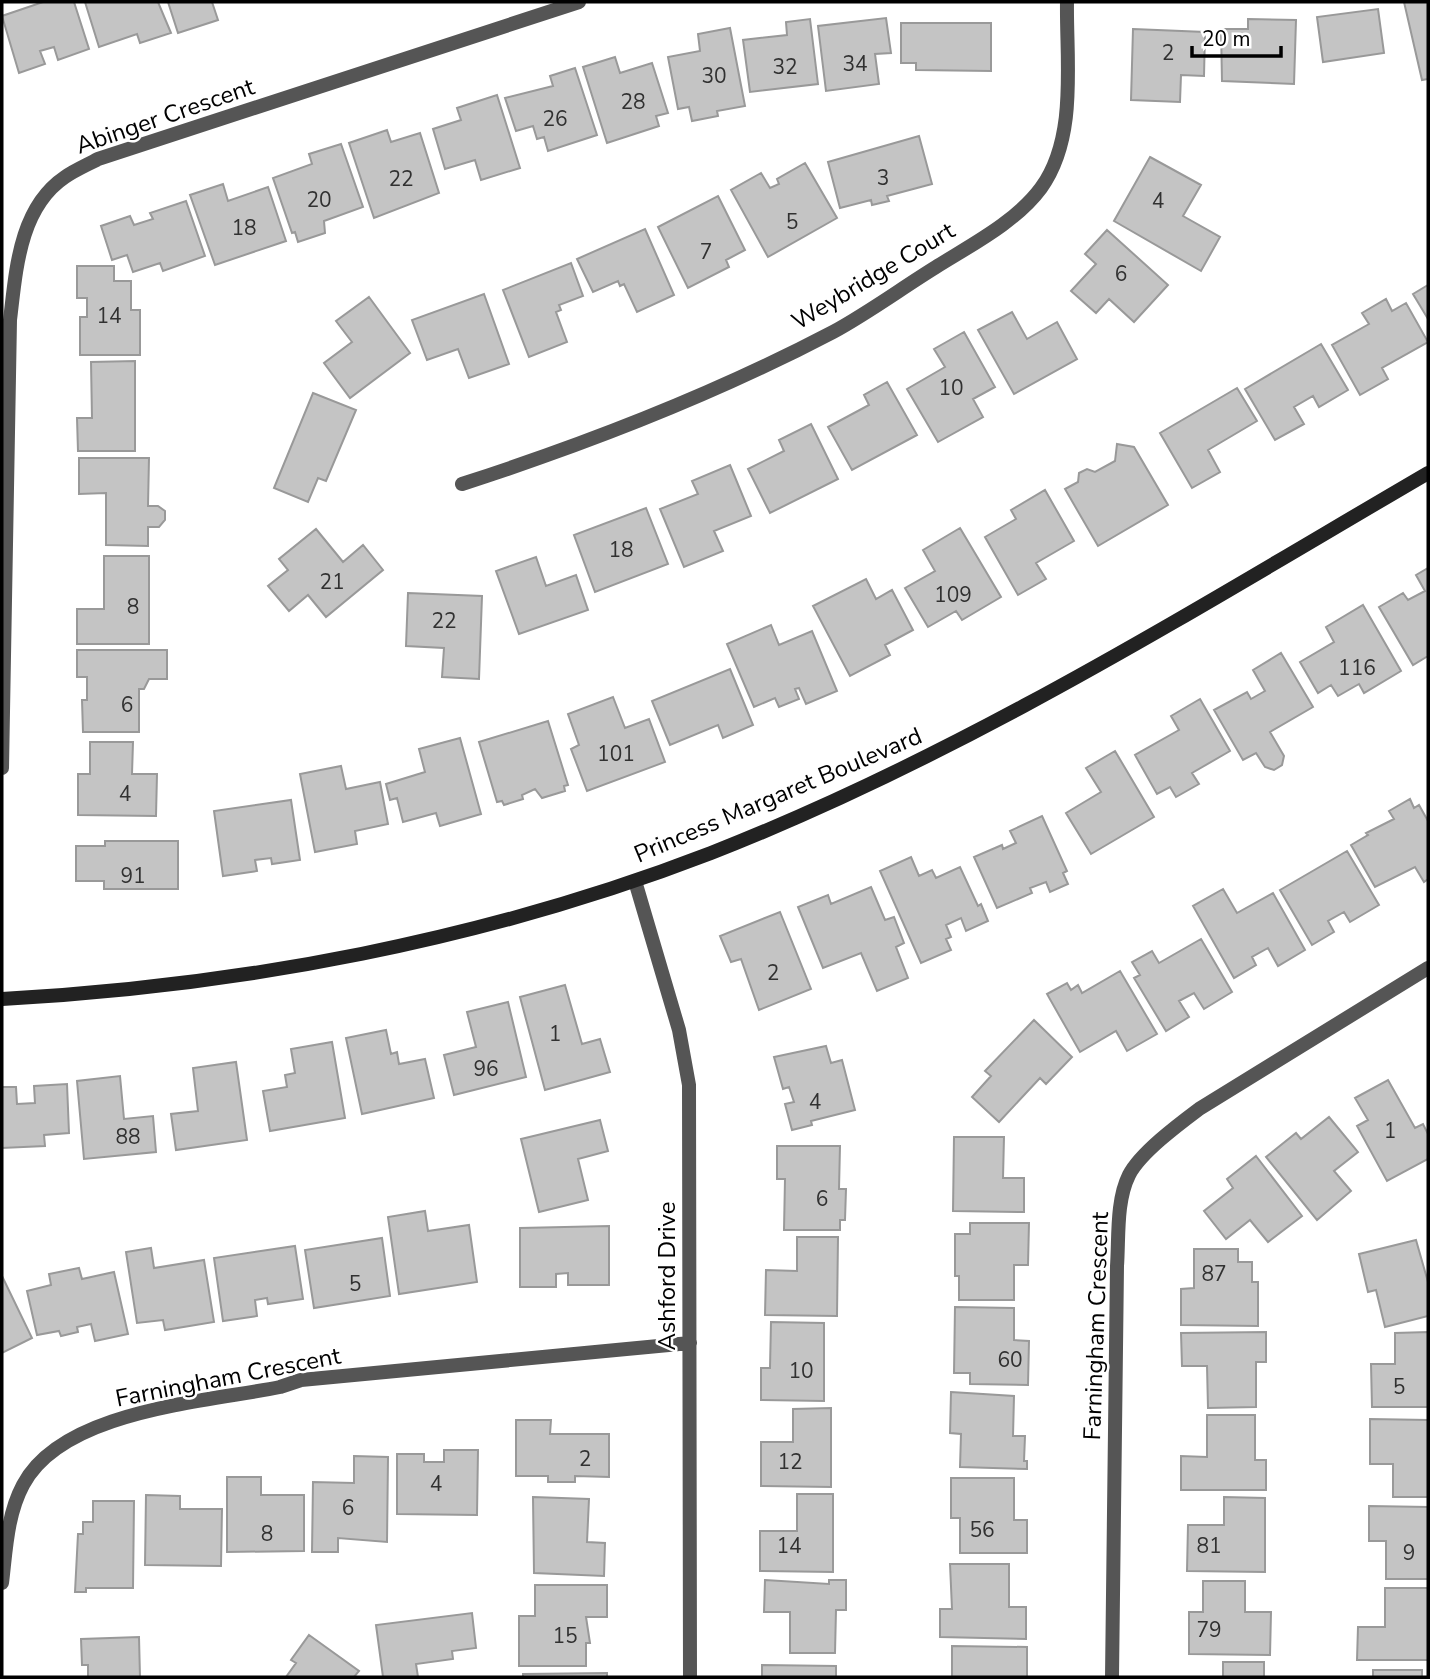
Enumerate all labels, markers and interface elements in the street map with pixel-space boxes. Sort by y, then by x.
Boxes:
scale bar [1192,14,1281,58]
text: 20 m [1202,25,1251,53]
house number: 2 [1162,39,1174,67]
house number: 34 [842,50,868,78]
house number: 32 [772,53,798,81]
house number: 30 [701,62,727,90]
street label: Abinger Crescent [71,70,259,162]
house number: 28 [620,88,646,116]
house number: 26 [542,105,568,133]
house number: 3 [877,164,889,192]
house number: 22 [388,165,414,193]
house number: 20 [306,186,332,214]
house number: 4 [1152,187,1164,215]
house number: 5 [786,208,798,236]
house number: 18 [231,214,257,242]
street label: Weybridge Court [786,214,961,337]
house number: 7 [700,238,712,266]
house number: 6 [1115,260,1127,288]
house number: 14 [96,302,122,330]
house number: 10 [938,374,964,402]
house number: 18 [608,536,634,564]
house number: 21 [319,568,345,596]
house number: 109 [934,581,972,609]
house number: 8 [127,593,139,621]
house number: 22 [431,607,457,635]
house number: 116 [1338,654,1376,682]
house number: 6 [121,691,133,719]
street label: Princess Margaret Boulevard [629,720,927,870]
house number: 101 [597,740,635,768]
house number: 4 [119,780,131,808]
house number: 91 [120,862,146,890]
house number: 2 [767,959,779,987]
house number: 1 [549,1020,561,1048]
house number: 96 [473,1055,499,1083]
house number: 4 [809,1088,821,1116]
house number: 1 [1384,1117,1396,1145]
house number: 88 [115,1123,141,1151]
house number: 6 [816,1185,828,1213]
street label: Ashford Drive [651,1201,683,1351]
street label: Farningham Crescent [1076,1211,1116,1441]
house number: 87 [1201,1260,1227,1288]
house number: 5 [349,1270,361,1298]
street label: Farningham Crescent [113,1339,344,1415]
house number: 60 [997,1346,1023,1374]
house number: 10 [788,1357,814,1385]
house number: 5 [1393,1373,1405,1401]
house number: 2 [579,1445,591,1473]
house number: 12 [777,1448,803,1476]
house number: 4 [430,1470,442,1498]
house number: 6 [342,1494,354,1522]
house number: 56 [969,1516,995,1544]
house number: 8 [261,1520,273,1548]
house number: 14 [776,1532,802,1560]
house number: 81 [1196,1532,1222,1560]
house number: 9 [1403,1539,1415,1567]
house number: 79 [1196,1616,1222,1644]
house number: 15 [552,1622,578,1650]

